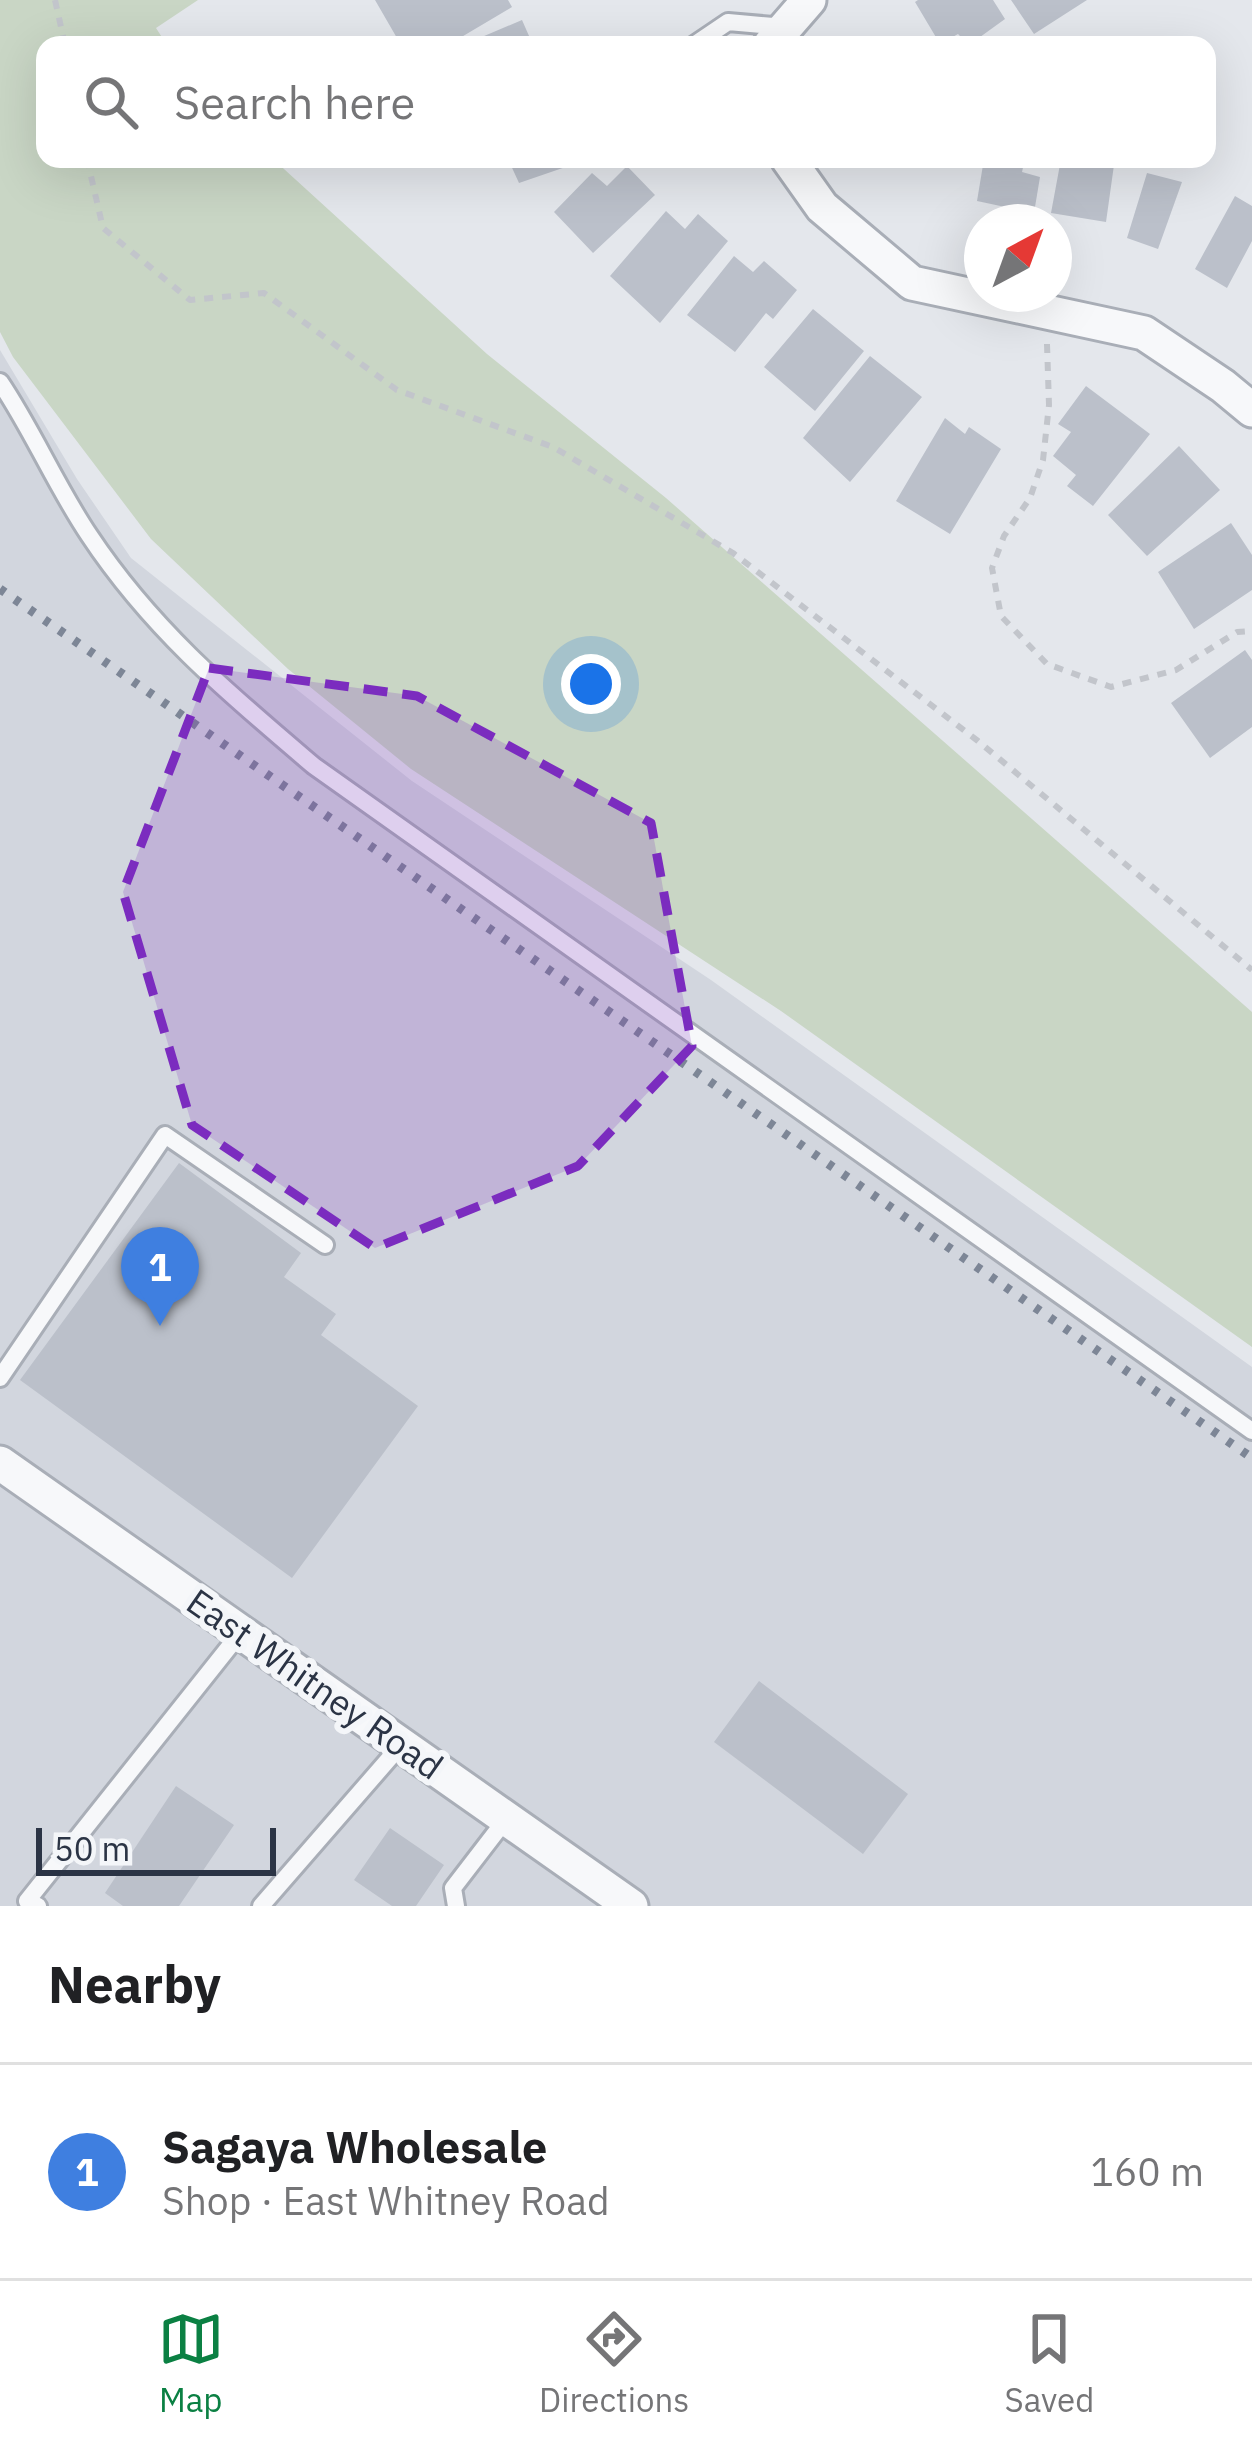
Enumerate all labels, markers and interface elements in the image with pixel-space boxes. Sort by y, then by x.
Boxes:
search box [36,36,1216,168]
icon: search [78,69,144,135]
text: Search here [174,73,415,131]
north arrow [964,204,1072,312]
your location [561,654,621,714]
pin: 1 [121,1227,199,1326]
street label: East Whitney Road [178,1578,452,1789]
scale bar [36,1822,276,1875]
text: 50 m [54,1827,130,1870]
text: Nearby [48,1951,221,2017]
text: Sagaya Wholesale [162,2117,547,2175]
text: 1 [75,2146,99,2197]
text: 160 m [1091,2146,1204,2197]
text: Shop · East Whitney Road [162,2175,610,2226]
tab: Map [158,2306,224,2421]
tab: Directions [539,2306,689,2421]
tab: Saved [1005,2306,1094,2421]

